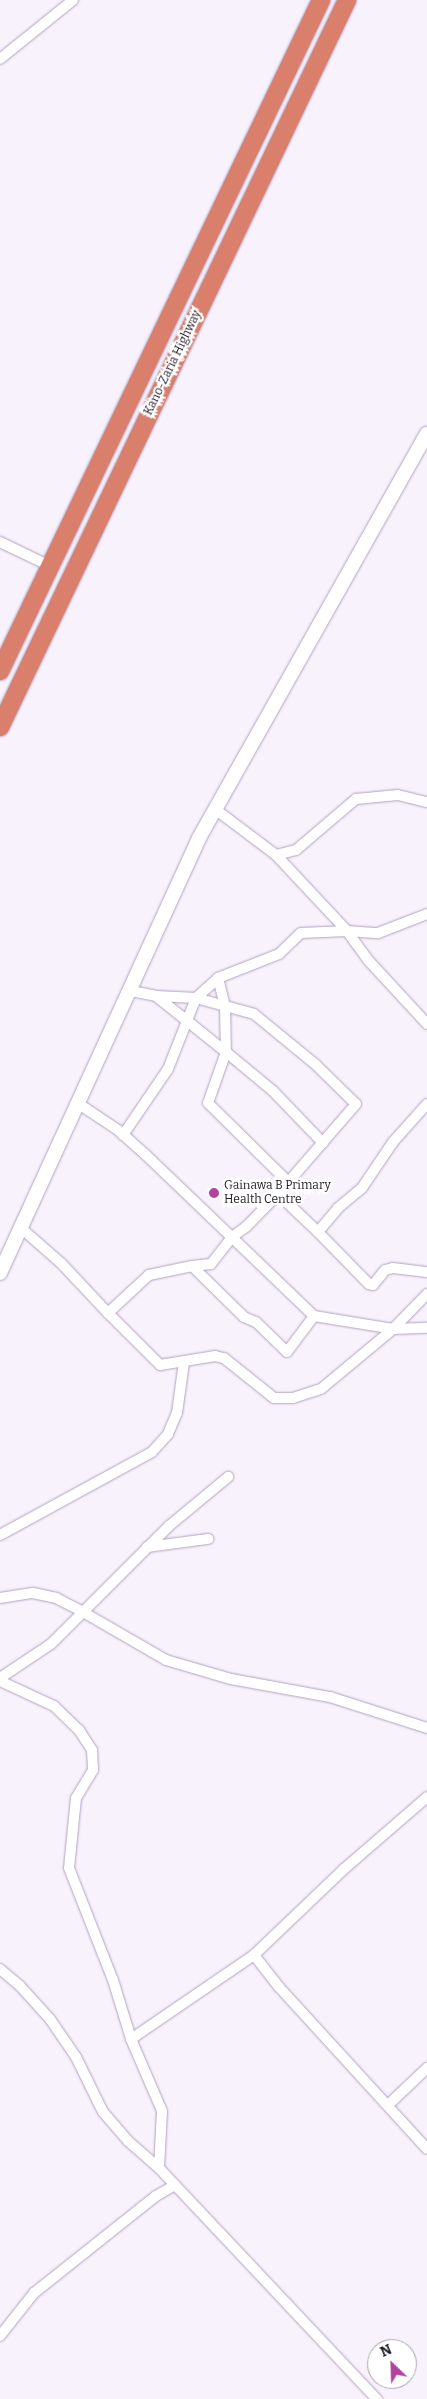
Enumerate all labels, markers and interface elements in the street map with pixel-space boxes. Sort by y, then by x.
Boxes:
street label: Kano-Zaria Highway [141,308,205,418]
place label: Gainawa B Primary Health Centre [224,1179,331,1207]
marker: Gainawa B Primary Health Centre [208,1187,220,1199]
north arrow [367,2339,417,2389]
text: N [378,2341,394,2361]

